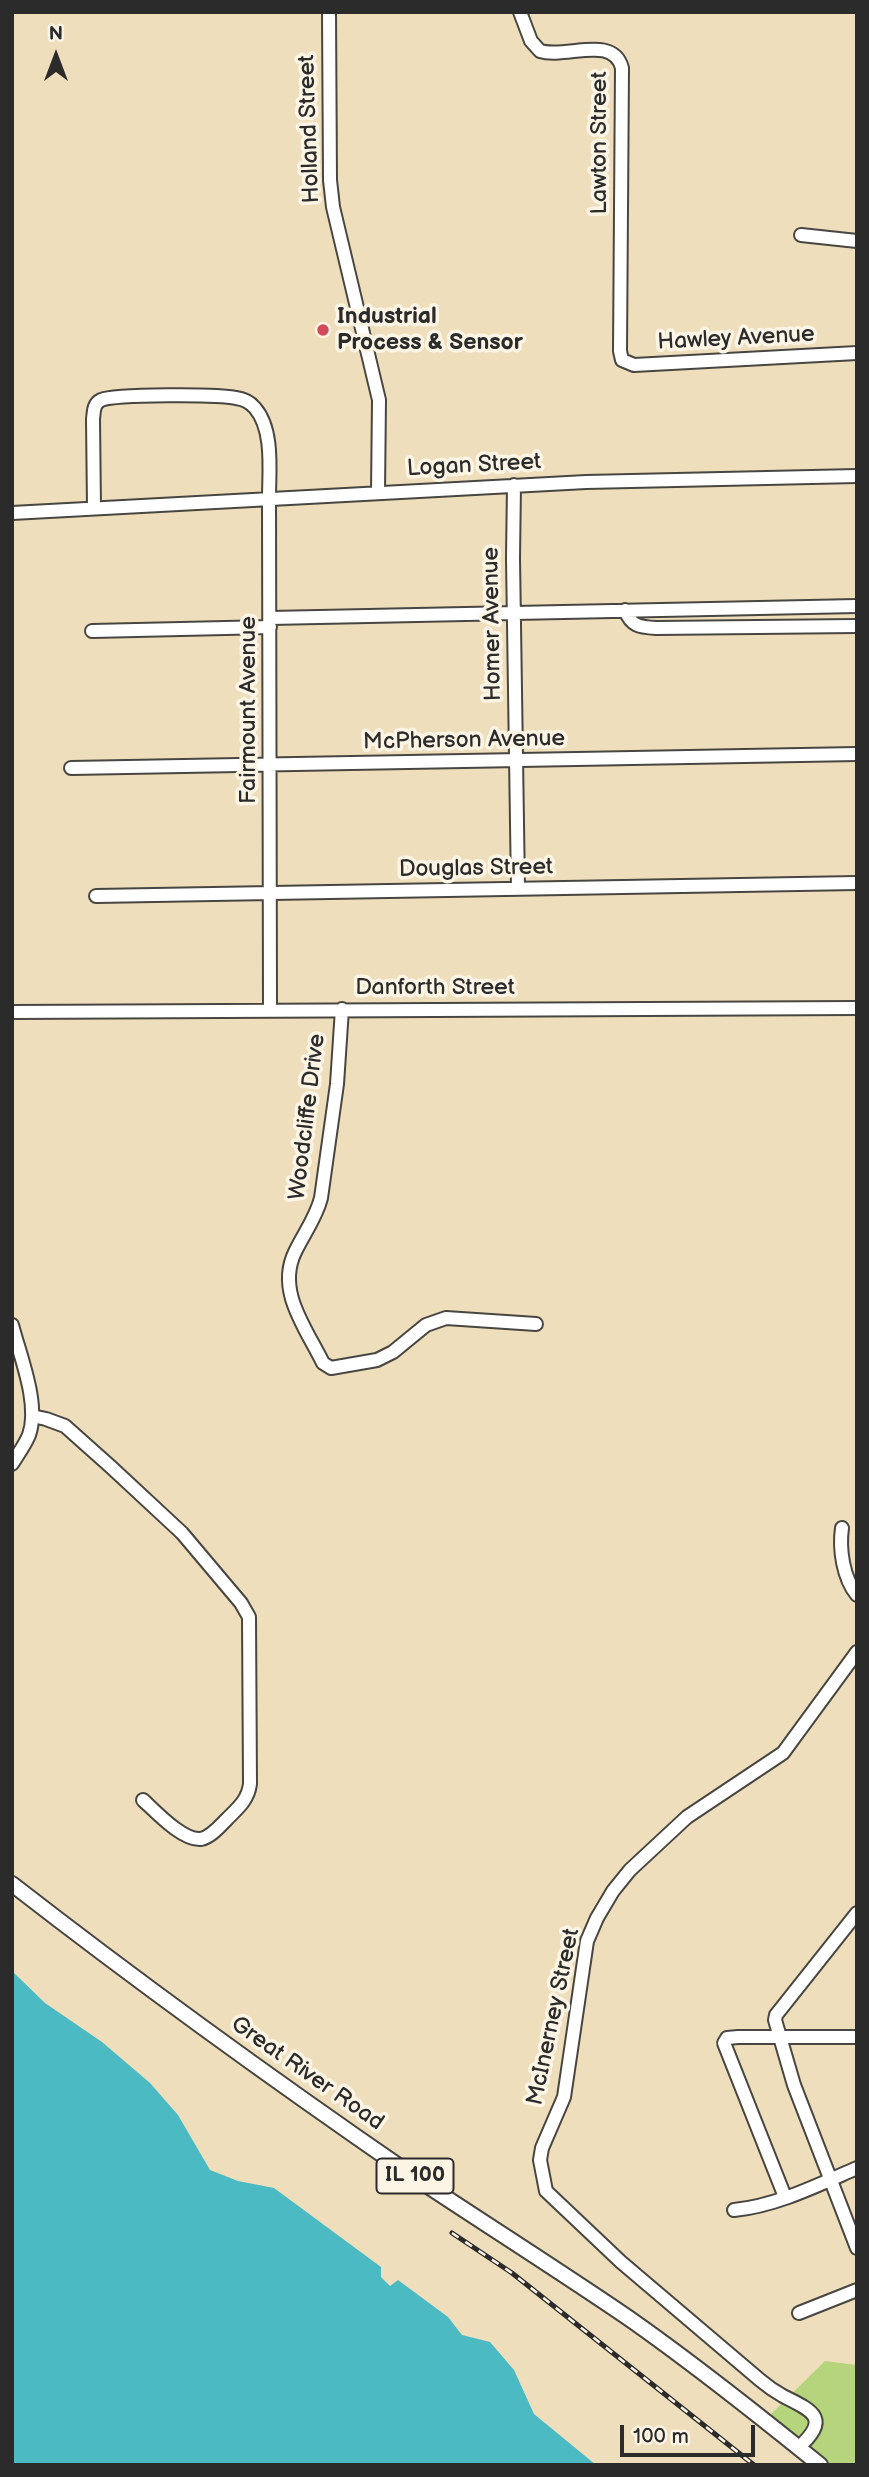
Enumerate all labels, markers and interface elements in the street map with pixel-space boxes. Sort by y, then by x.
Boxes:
north arrow [21,21,91,91]
text: N [49,23,63,46]
street label: Holland Street [294,54,326,204]
street label: Lawton Street [586,72,614,214]
place label: Industrial Process & Sensor [337,303,523,357]
street label: Hawley Avenue [657,321,815,357]
marker: Industrial Process & Sensor [315,322,331,338]
street label: Logan Street [406,449,542,483]
street label: Homer Avenue [478,547,508,701]
street label: Fairmount Avenue [235,616,263,804]
street label: McPherson Avenue [363,725,565,757]
street label: Douglas Street [399,854,553,884]
street label: Danforth Street [355,974,515,1002]
street label: Woodcliffe Drive [284,1032,332,1202]
street label: McInerney Street [522,1926,586,2108]
street label: Great River Road [225,2011,389,2137]
road number: IL 100 [376,2158,453,2194]
scale bar [624,2410,759,2454]
text: 100 m [633,2424,689,2449]

